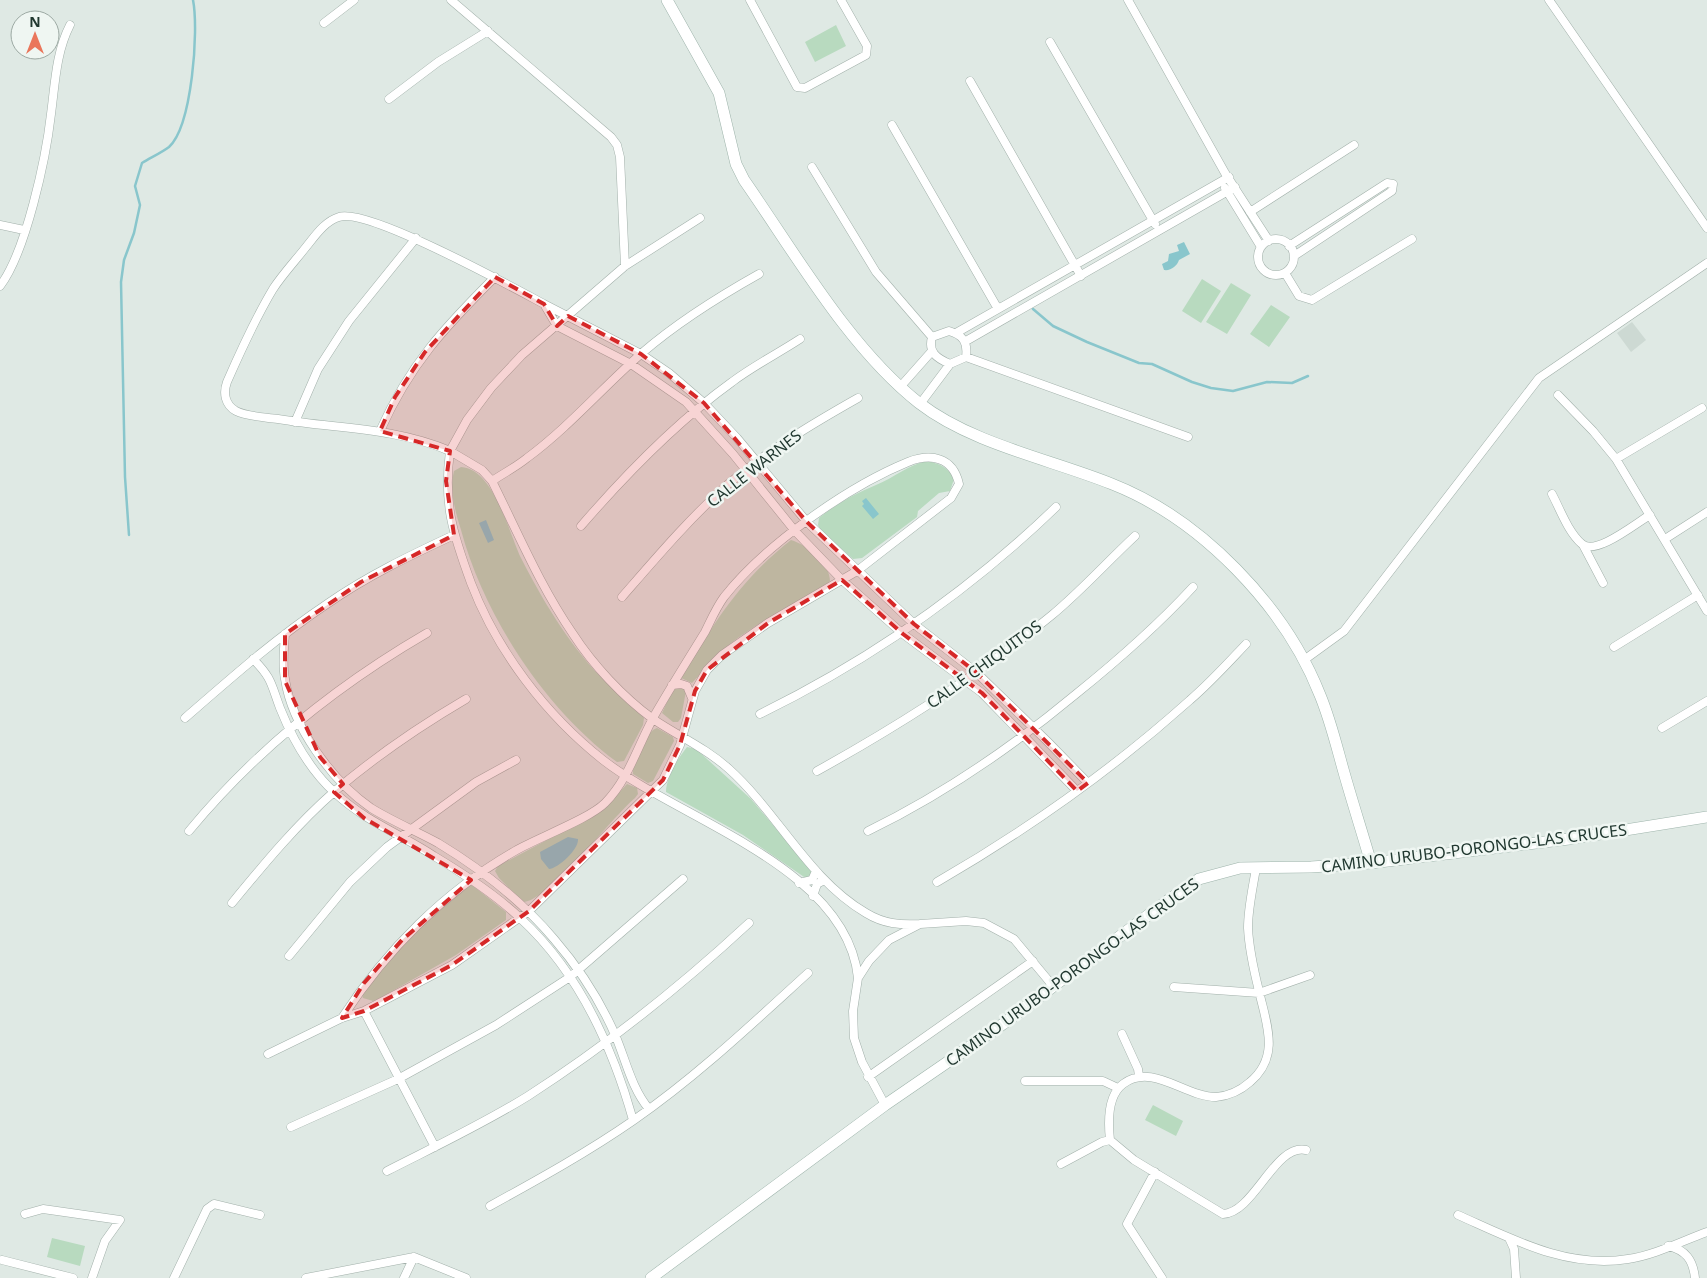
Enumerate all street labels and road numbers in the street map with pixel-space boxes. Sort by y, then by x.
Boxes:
street label: CALLE WARNES [702,424,806,512]
street label: CALLE CHIQUITOS [922,615,1046,713]
street label: CAMINO URUBO-PORONGO-LAS CRUCES [1320,818,1628,878]
street label: CAMINO URUBO-PORONGO-LAS CRUCES [941,873,1203,1071]

